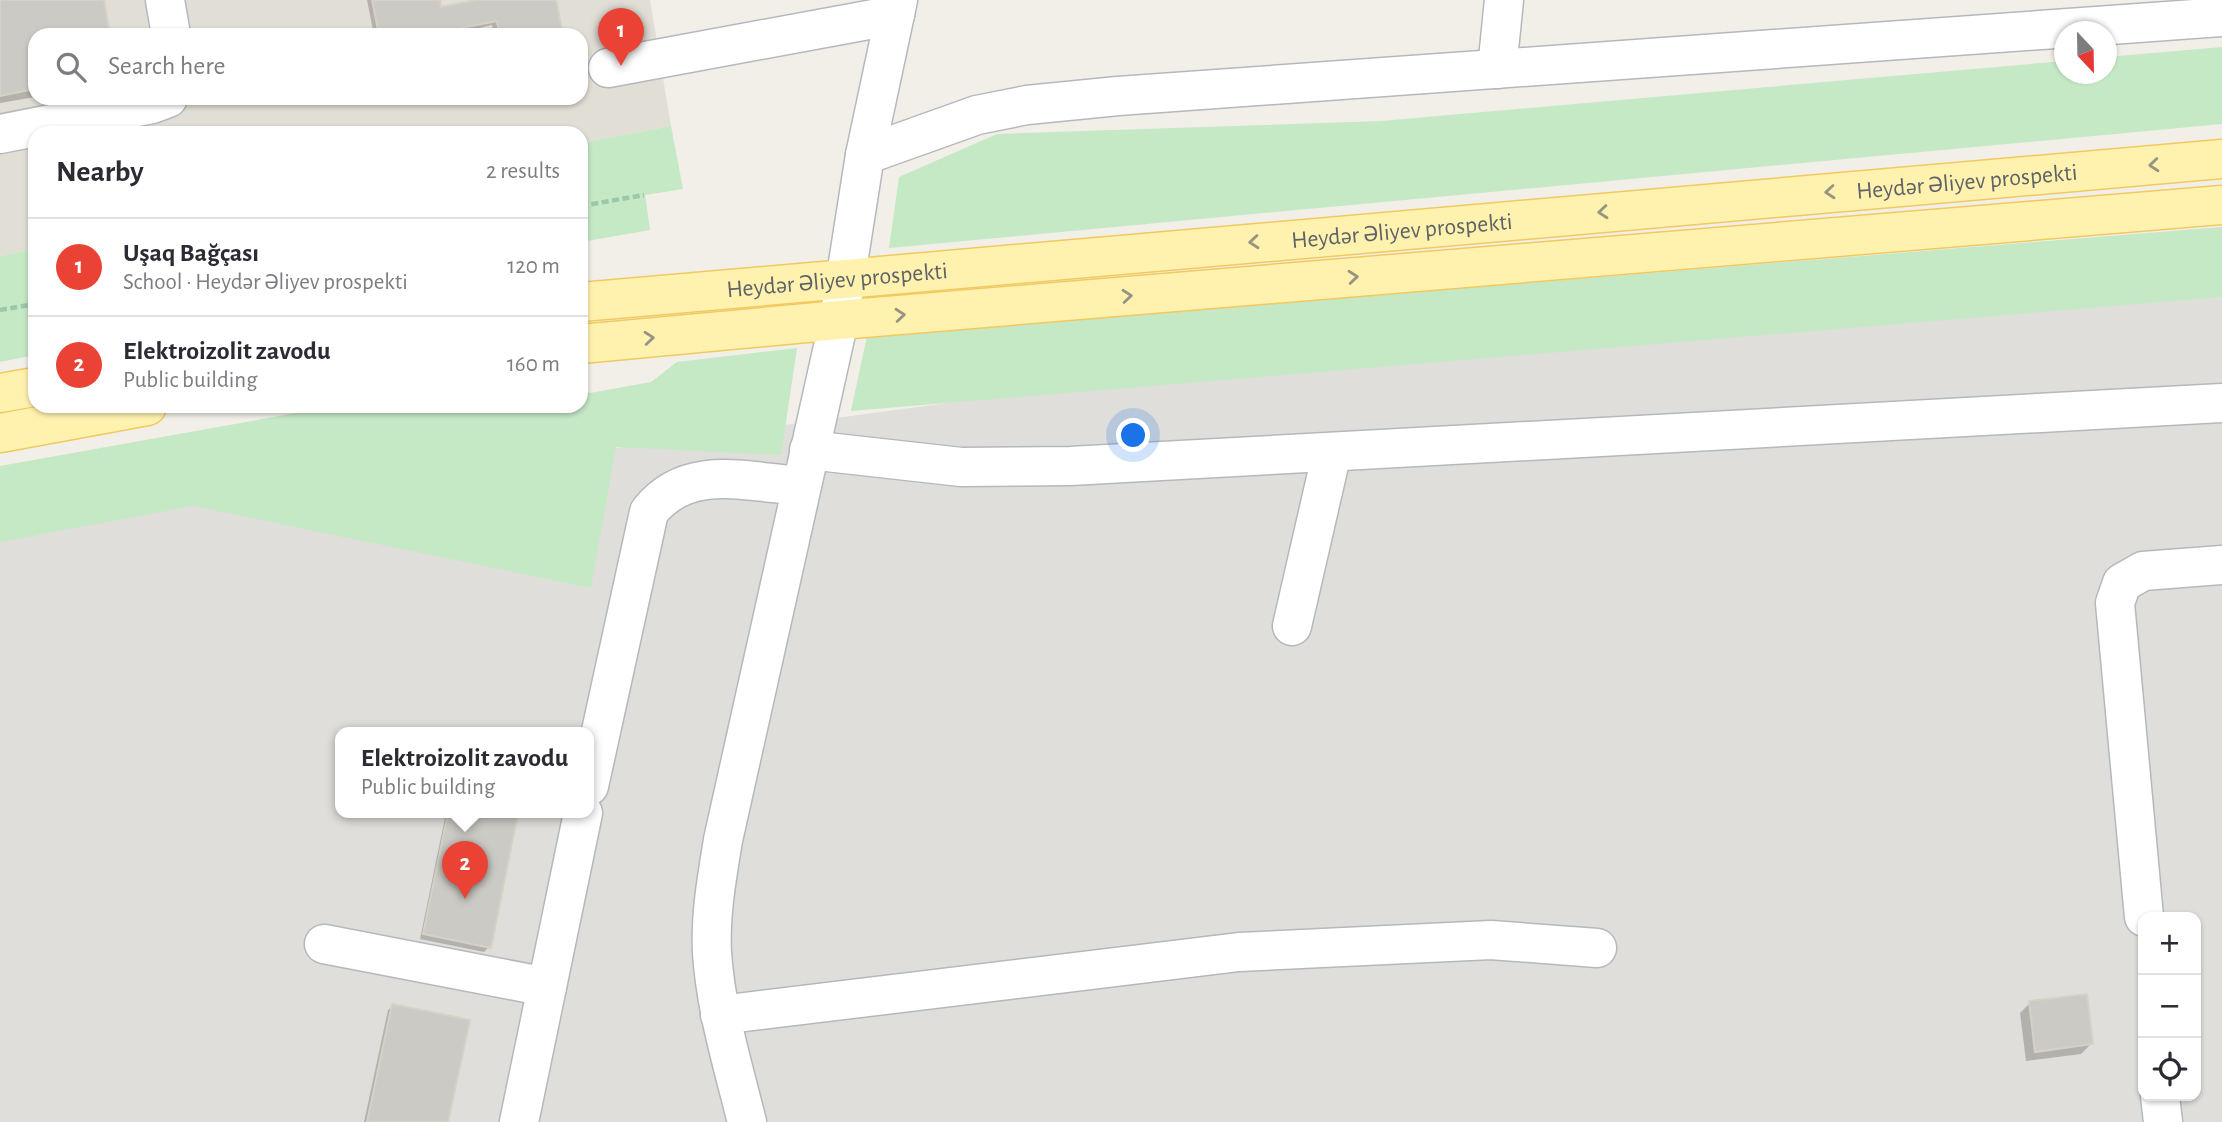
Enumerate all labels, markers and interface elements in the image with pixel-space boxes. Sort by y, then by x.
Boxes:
pin: 1 [598,8,644,66]
north arrow [2054,21,2117,84]
search box [28,28,588,105]
icon: search [52,48,90,86]
text: Search here [108,53,226,79]
text: Nearby [56,157,144,187]
one-way arrow [2148,157,2159,172]
text: 2 results [486,160,560,183]
street label: Heydər Əliyev prospekti [1855,161,2078,204]
one-way arrow [1824,185,1835,200]
one-way arrow [1597,204,1608,219]
street label: Heydər Əliyev prospekti [1290,210,1514,253]
one-way arrow [1249,234,1260,249]
text: Uşaq Bağçası [123,240,259,266]
text: 1 [75,255,83,278]
text: 120 m [507,255,560,278]
street label: Heydər Əliyev prospekti [726,259,949,302]
one-way arrow [1348,270,1359,285]
text: School · Heydər Əliyev prospekti [123,271,408,294]
one-way arrow [1121,289,1132,304]
one-way arrow [895,308,906,323]
one-way arrow [644,331,655,346]
text: Elektroizolit zavodu [123,338,331,364]
text: 2 [74,353,84,376]
text: 160 m [507,353,560,376]
text: Public building [123,369,257,392]
your location [1116,418,1150,452]
popup [335,727,594,818]
text: Elektroizolit zavodu [361,745,568,771]
text: Public building [361,776,495,799]
pin: 2 [442,841,488,899]
map controls [2138,912,2201,1101]
button: + [2138,912,2201,975]
button: − [2138,975,2201,1038]
button: locate [2138,1038,2201,1101]

